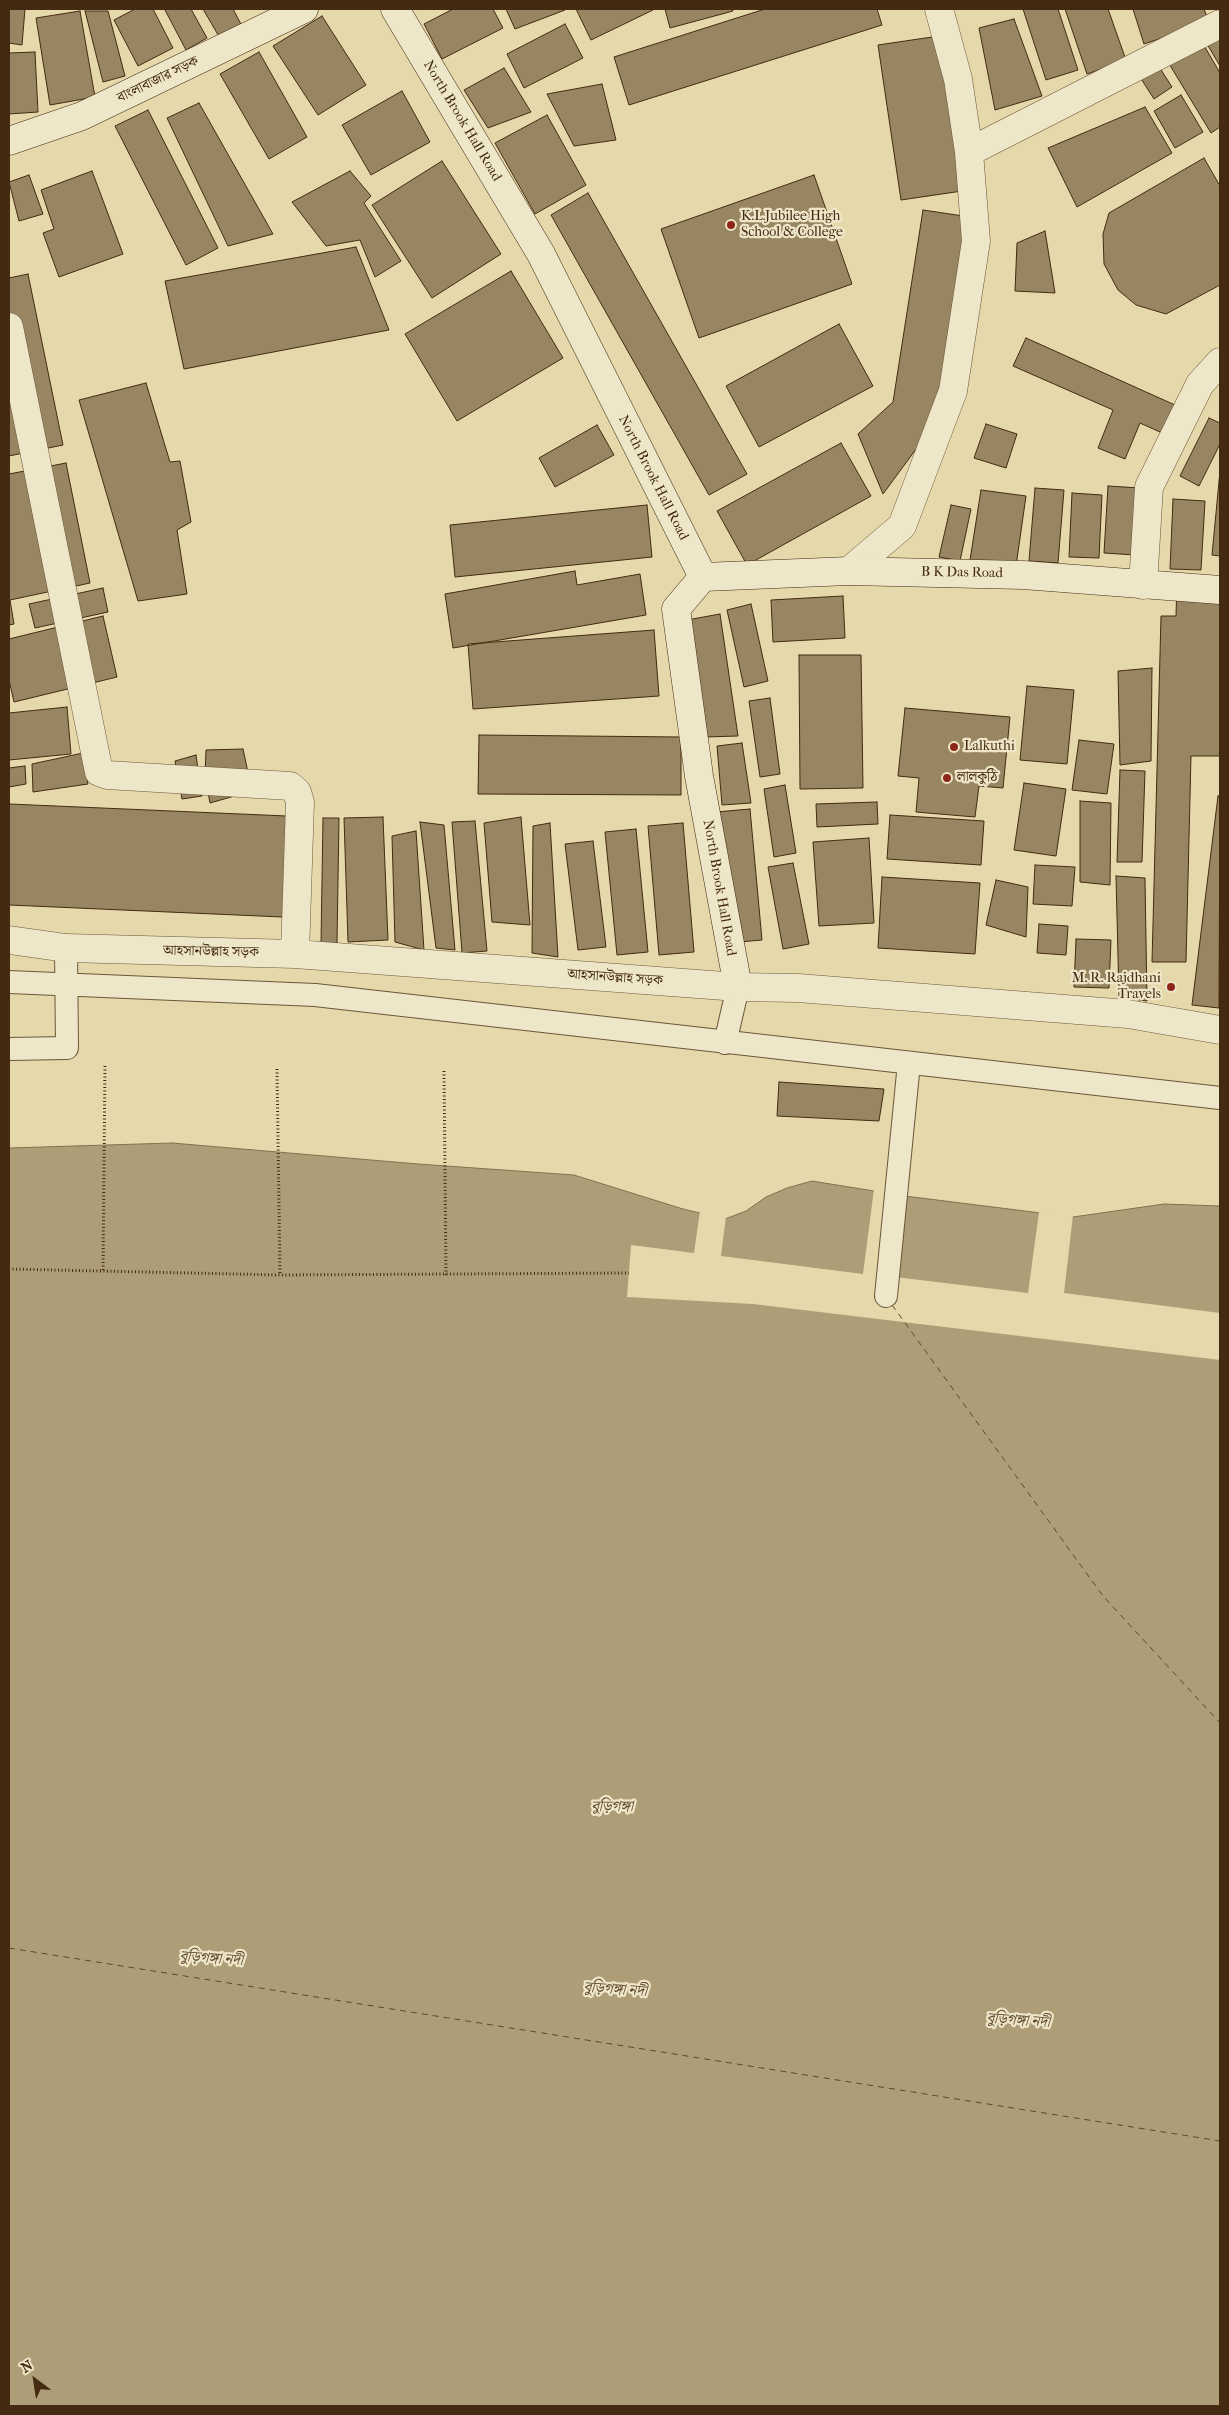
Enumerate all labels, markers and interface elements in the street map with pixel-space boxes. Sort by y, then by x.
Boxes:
street label: বাংলাবাজার সড়ক [115,53,201,107]
street label: North Brook Hall Road [419,58,505,184]
place label: K.L.Jubilee High School & College [741,209,843,242]
marker: K.L.Jubilee High School & College [725,219,737,231]
street label: North Brook Hall Road [614,413,692,543]
street label: B K Das Road [921,564,1003,582]
place label: Lalkuthi [964,739,1015,755]
marker: Lalkuthi [948,741,960,753]
place label: লালকুঠি [957,770,998,786]
marker: লালকুঠি [941,772,953,784]
street label: North Brook Hall Road [699,819,739,957]
street label: আহসানউল্লাহ সড়ক [163,943,259,961]
street label: আহসানউল্লাহ সড়ক [567,966,663,990]
place label: M. R. Rajdhani Travels [1072,971,1161,1004]
marker: M. R. Rajdhani Travels [1165,981,1177,993]
water label: বুড়িগঙ্গা [591,1798,633,1816]
water label: বুড়িগঙ্গা নদী [179,1948,243,1970]
water label: বুড়িগঙ্গা নদী [583,1979,647,2001]
water label: বুড়িগঙ্গা নদী [986,2010,1050,2032]
north arrow [10,2355,60,2405]
text: N [18,2357,36,2377]

